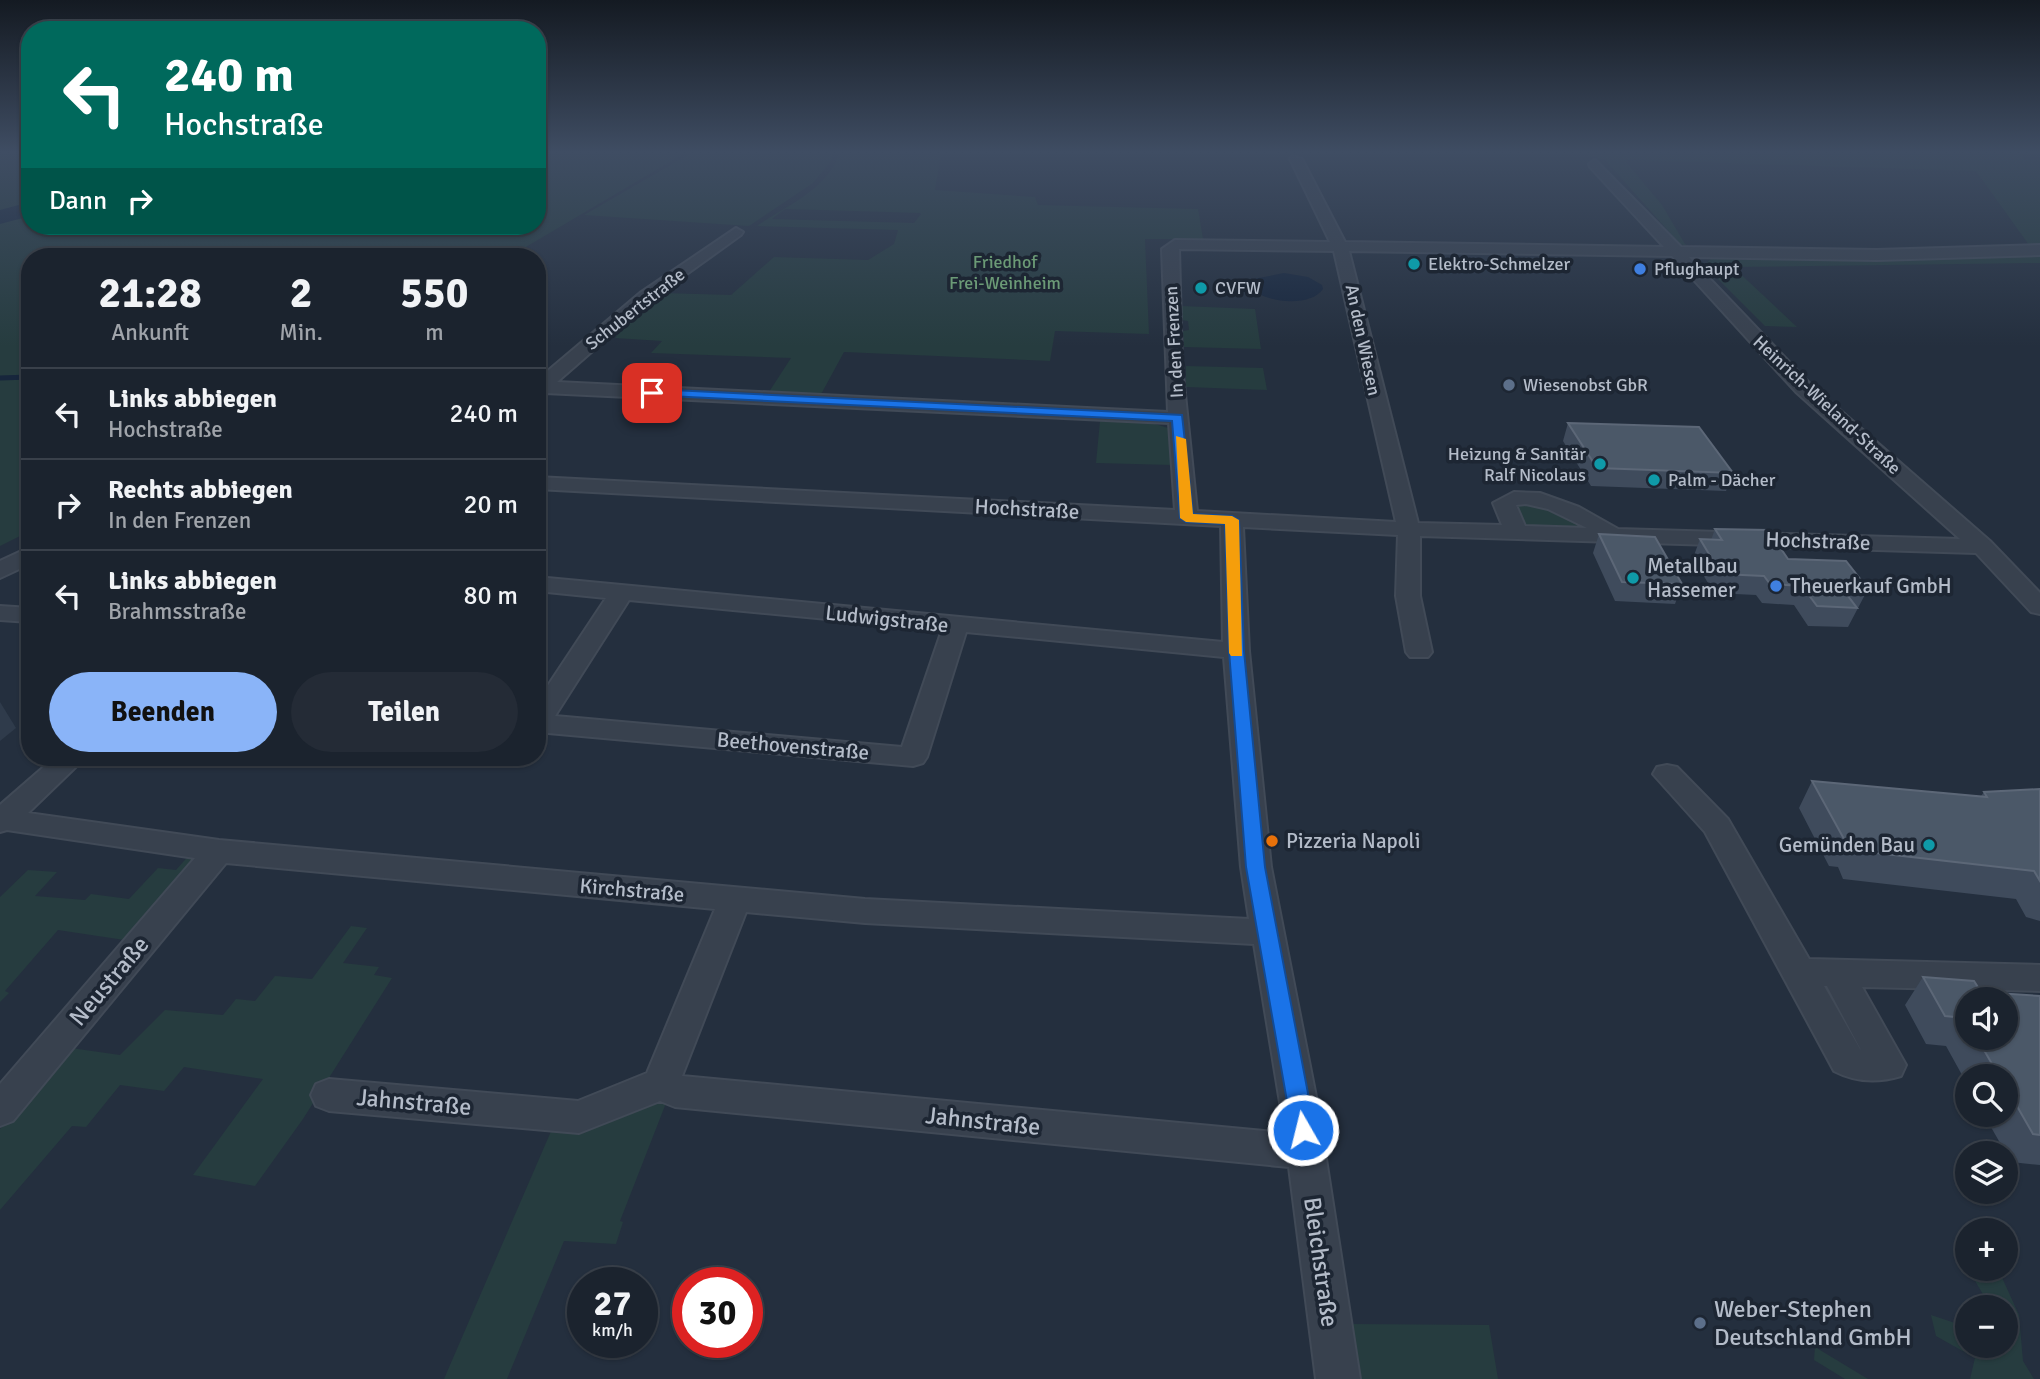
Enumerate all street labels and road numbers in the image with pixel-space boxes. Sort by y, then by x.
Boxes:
street label: Schubertstraße [581,263,689,355]
street label: An den Wiesen [1340,282,1386,398]
street label: In den Frenzen [1160,285,1188,399]
street label: Heinrich-Wieland-Straße [1749,331,1905,479]
street label: Hochstraße [974,493,1080,525]
street label: Hochstraße [1765,526,1871,556]
street label: Ludwigstraße [824,600,950,638]
street label: Beethovenstraße [716,726,870,766]
street label: Kirchstraße [578,872,686,908]
street label: Neustraße [63,930,155,1032]
street label: Jahnstraße [355,1082,473,1122]
street label: Jahnstraße [924,1100,1042,1142]
street label: Bleichstraße [1297,1195,1345,1329]

